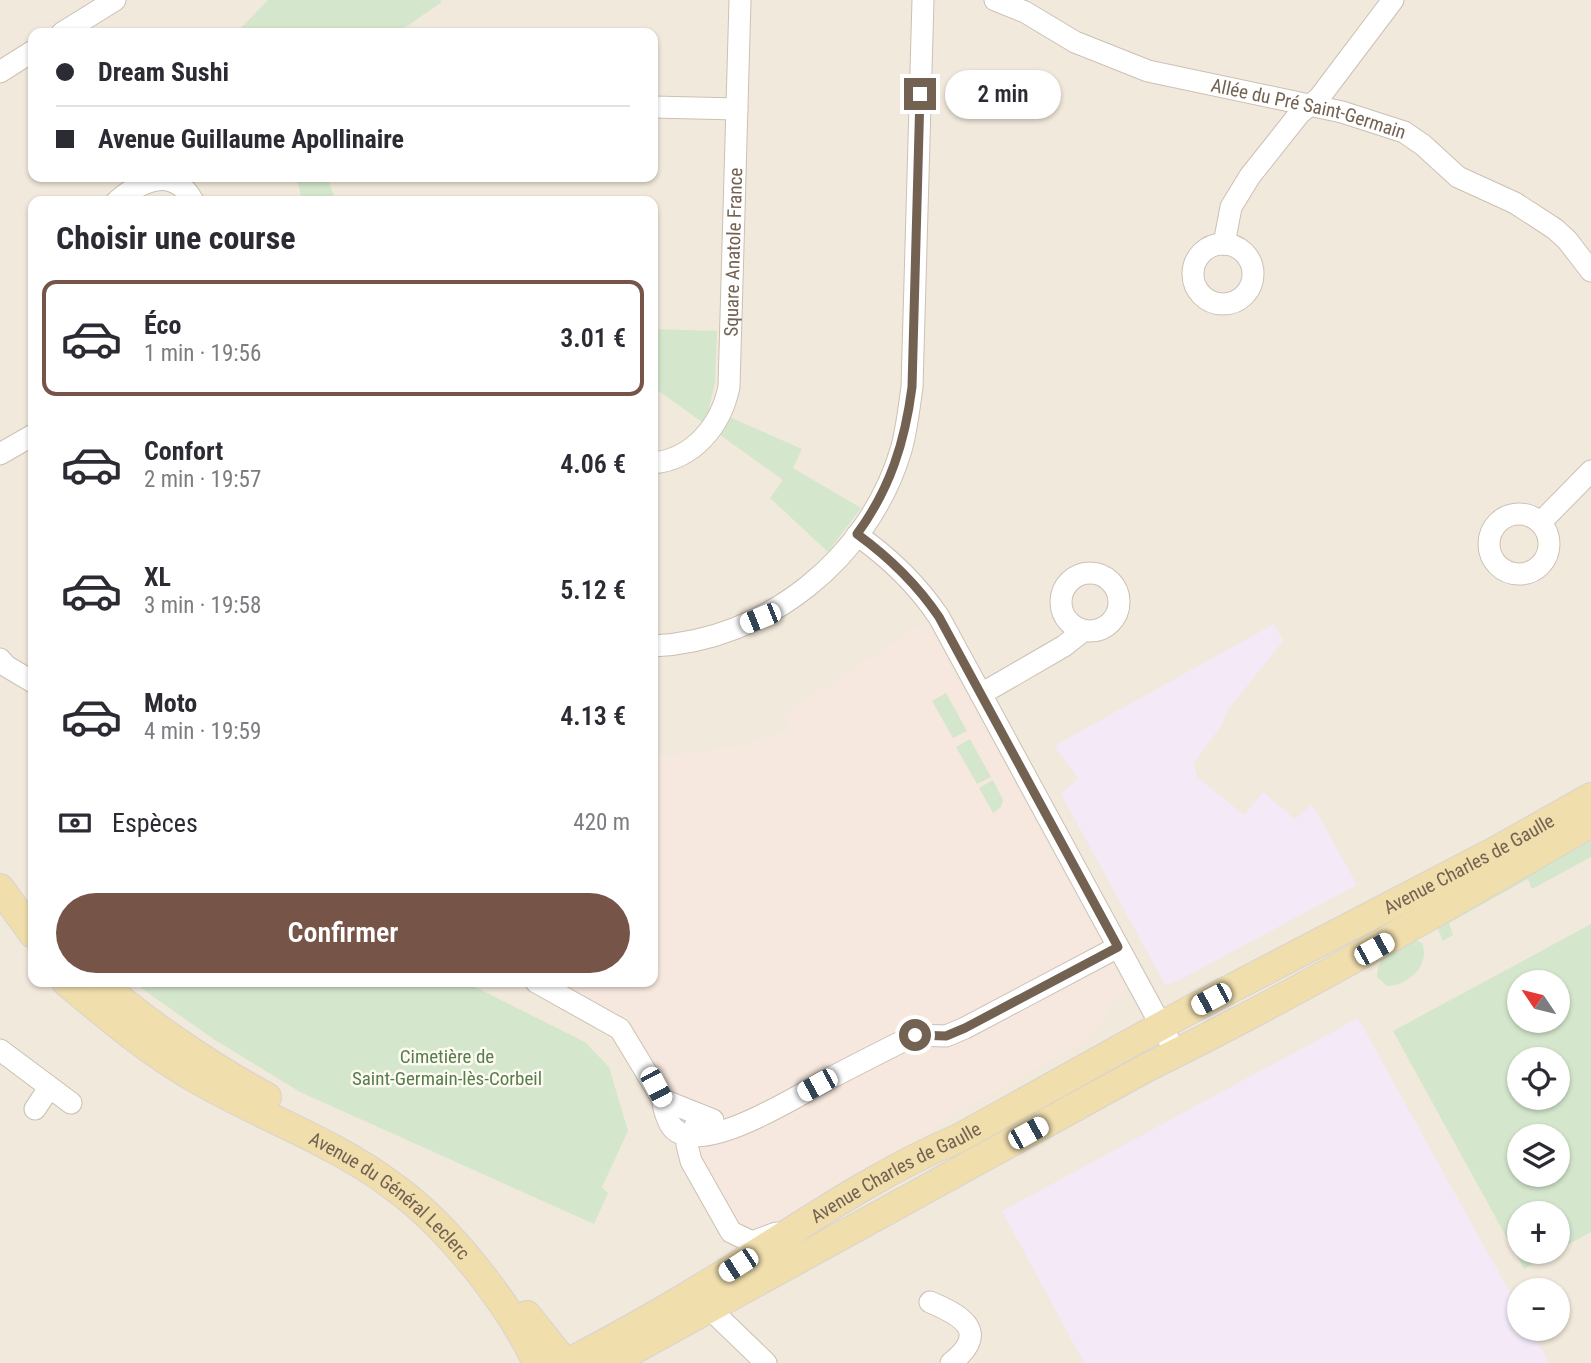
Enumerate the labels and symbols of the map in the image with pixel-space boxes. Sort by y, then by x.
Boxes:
callout: 2 min [944,70,1060,119]
street label: Allée du Pré Saint-Germain [1209,73,1409,143]
route end [904,78,936,110]
street label: Square Anatole France [719,167,747,337]
car [737,600,784,636]
street label: Avenue Charles de Gaulle [1379,809,1558,919]
car [1351,930,1398,968]
north arrow [1507,970,1570,1032]
car [1188,980,1235,1018]
route start [899,1019,931,1051]
park label: Cimetière de Saint-Germain-lès-Corbeil [352,1045,542,1090]
car [637,1064,676,1110]
car [794,1066,841,1104]
car [1005,1114,1052,1152]
street label: Avenue Charles de Gaulle [806,1117,985,1228]
street label: Avenue du Général Leclerc [306,1127,475,1264]
car [715,1245,762,1285]

